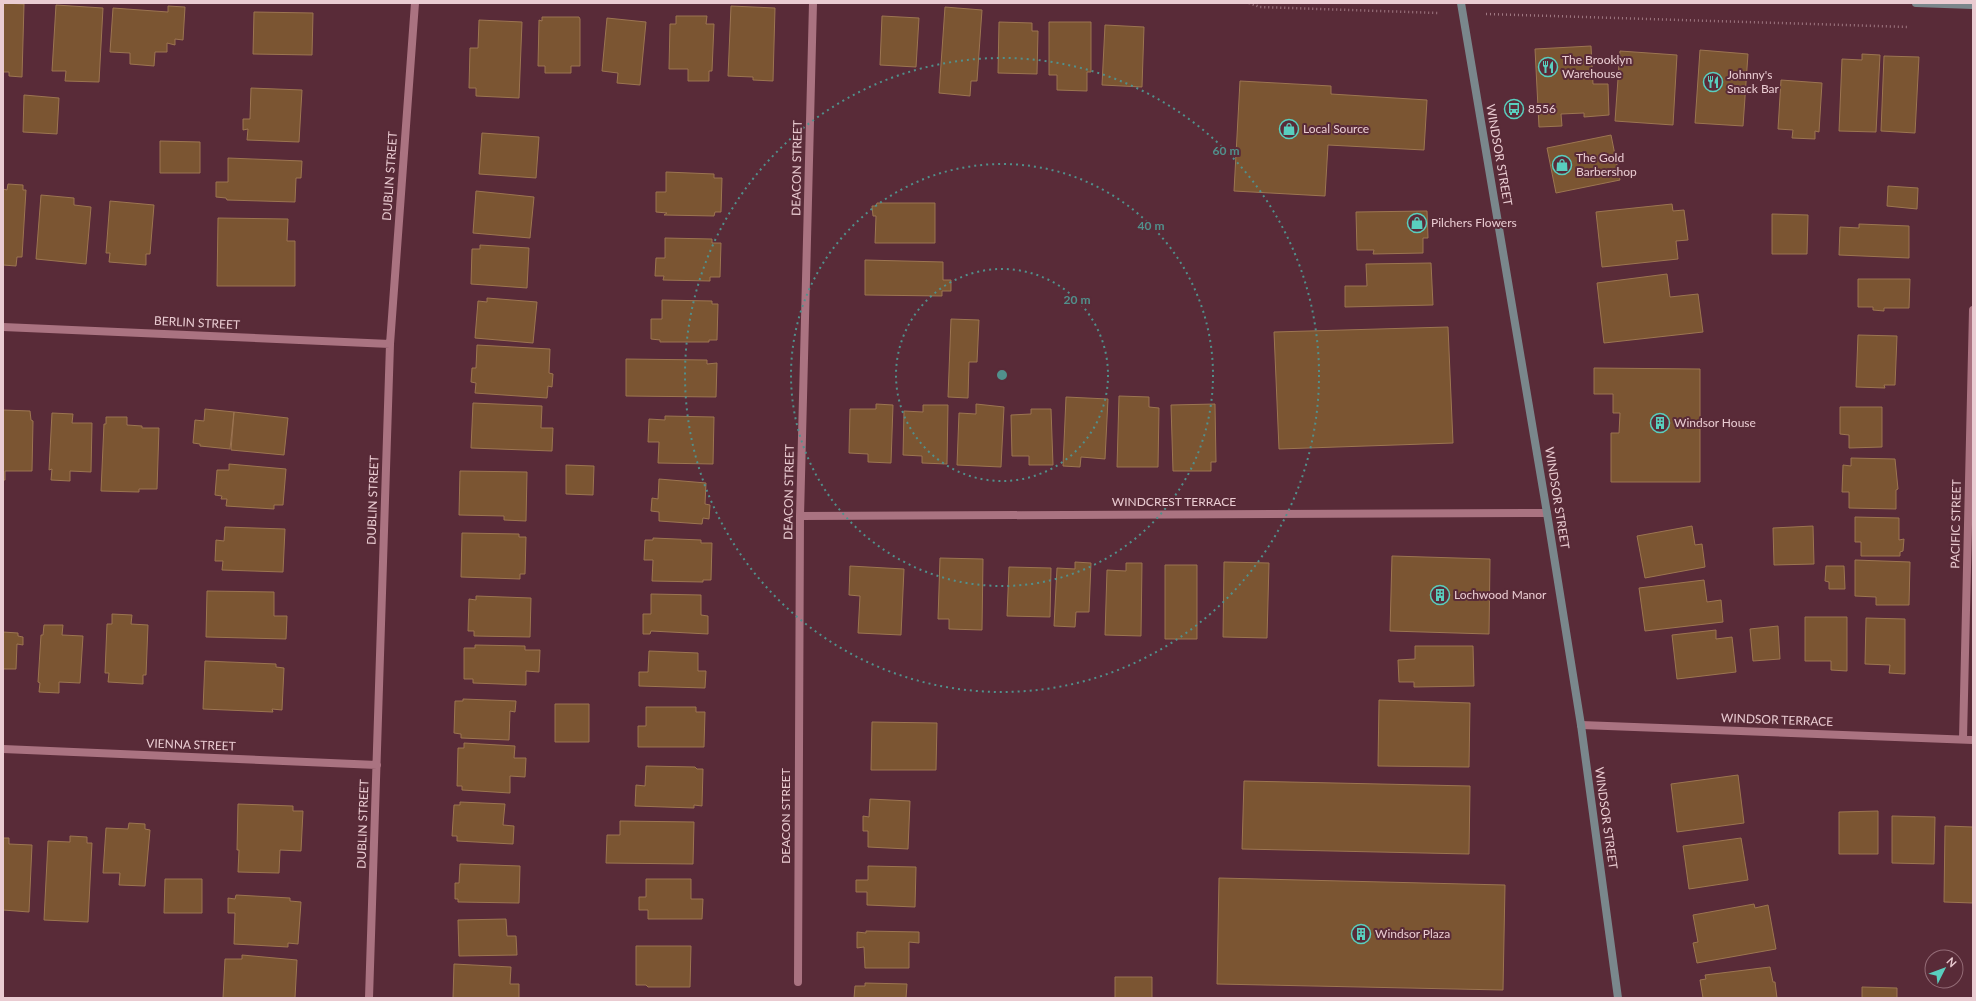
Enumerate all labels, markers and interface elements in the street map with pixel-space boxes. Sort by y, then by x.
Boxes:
place label: The Brooklyn Warehouse [1562,52,1632,81]
restaurant icon: The Brooklyn Warehouse [1537,56,1559,78]
place label: Johnny's Snack Bar [1727,67,1780,96]
restaurant icon: Johnny's Snack Bar [1702,71,1724,93]
bus stop icon: 8556 [1503,98,1525,120]
place label: 8556 [1528,101,1556,116]
street label: WINDSOR STREET [1483,103,1516,207]
shop icon: Local Source [1278,118,1300,140]
street label: DEACON STREET [788,120,805,216]
place label: Local Source [1303,121,1369,136]
street label: DUBLIN STREET [379,131,400,221]
text: 60 m [1213,143,1239,158]
place label: The Gold Barbershop [1576,150,1637,179]
shop icon: The Gold Barbershop [1551,154,1573,176]
shop icon: Pilchers Flowers [1406,212,1428,234]
place label: Pilchers Flowers [1431,215,1517,230]
text: 40 m [1138,218,1164,233]
text: 20 m [1064,292,1090,307]
street label: BERLIN STREET [154,313,240,332]
centre of rings [995,368,1009,382]
building icon: Windsor House [1649,412,1671,434]
place label: Windsor House [1674,415,1756,430]
street label: DEACON STREET [780,444,797,540]
street label: WINDSOR STREET [1542,446,1573,550]
street label: DUBLIN STREET [363,455,382,545]
street label: PACIFIC STREET [1947,479,1964,569]
street label: WINDCREST TERRACE [1112,494,1236,509]
building icon: Lochwood Manor [1429,584,1451,606]
place label: Lochwood Manor [1454,587,1547,602]
street label: WINDSOR TERRACE [1721,710,1833,729]
street label: VIENNA STREET [146,735,236,754]
street label: WINDSOR STREET [1592,766,1621,870]
street label: DEACON STREET [778,768,793,864]
street label: DUBLIN STREET [353,779,372,869]
building icon: Windsor Plaza [1350,923,1372,945]
place label: Windsor Plaza [1375,926,1450,941]
north arrow [1924,949,1964,989]
text: N [1944,954,1959,969]

